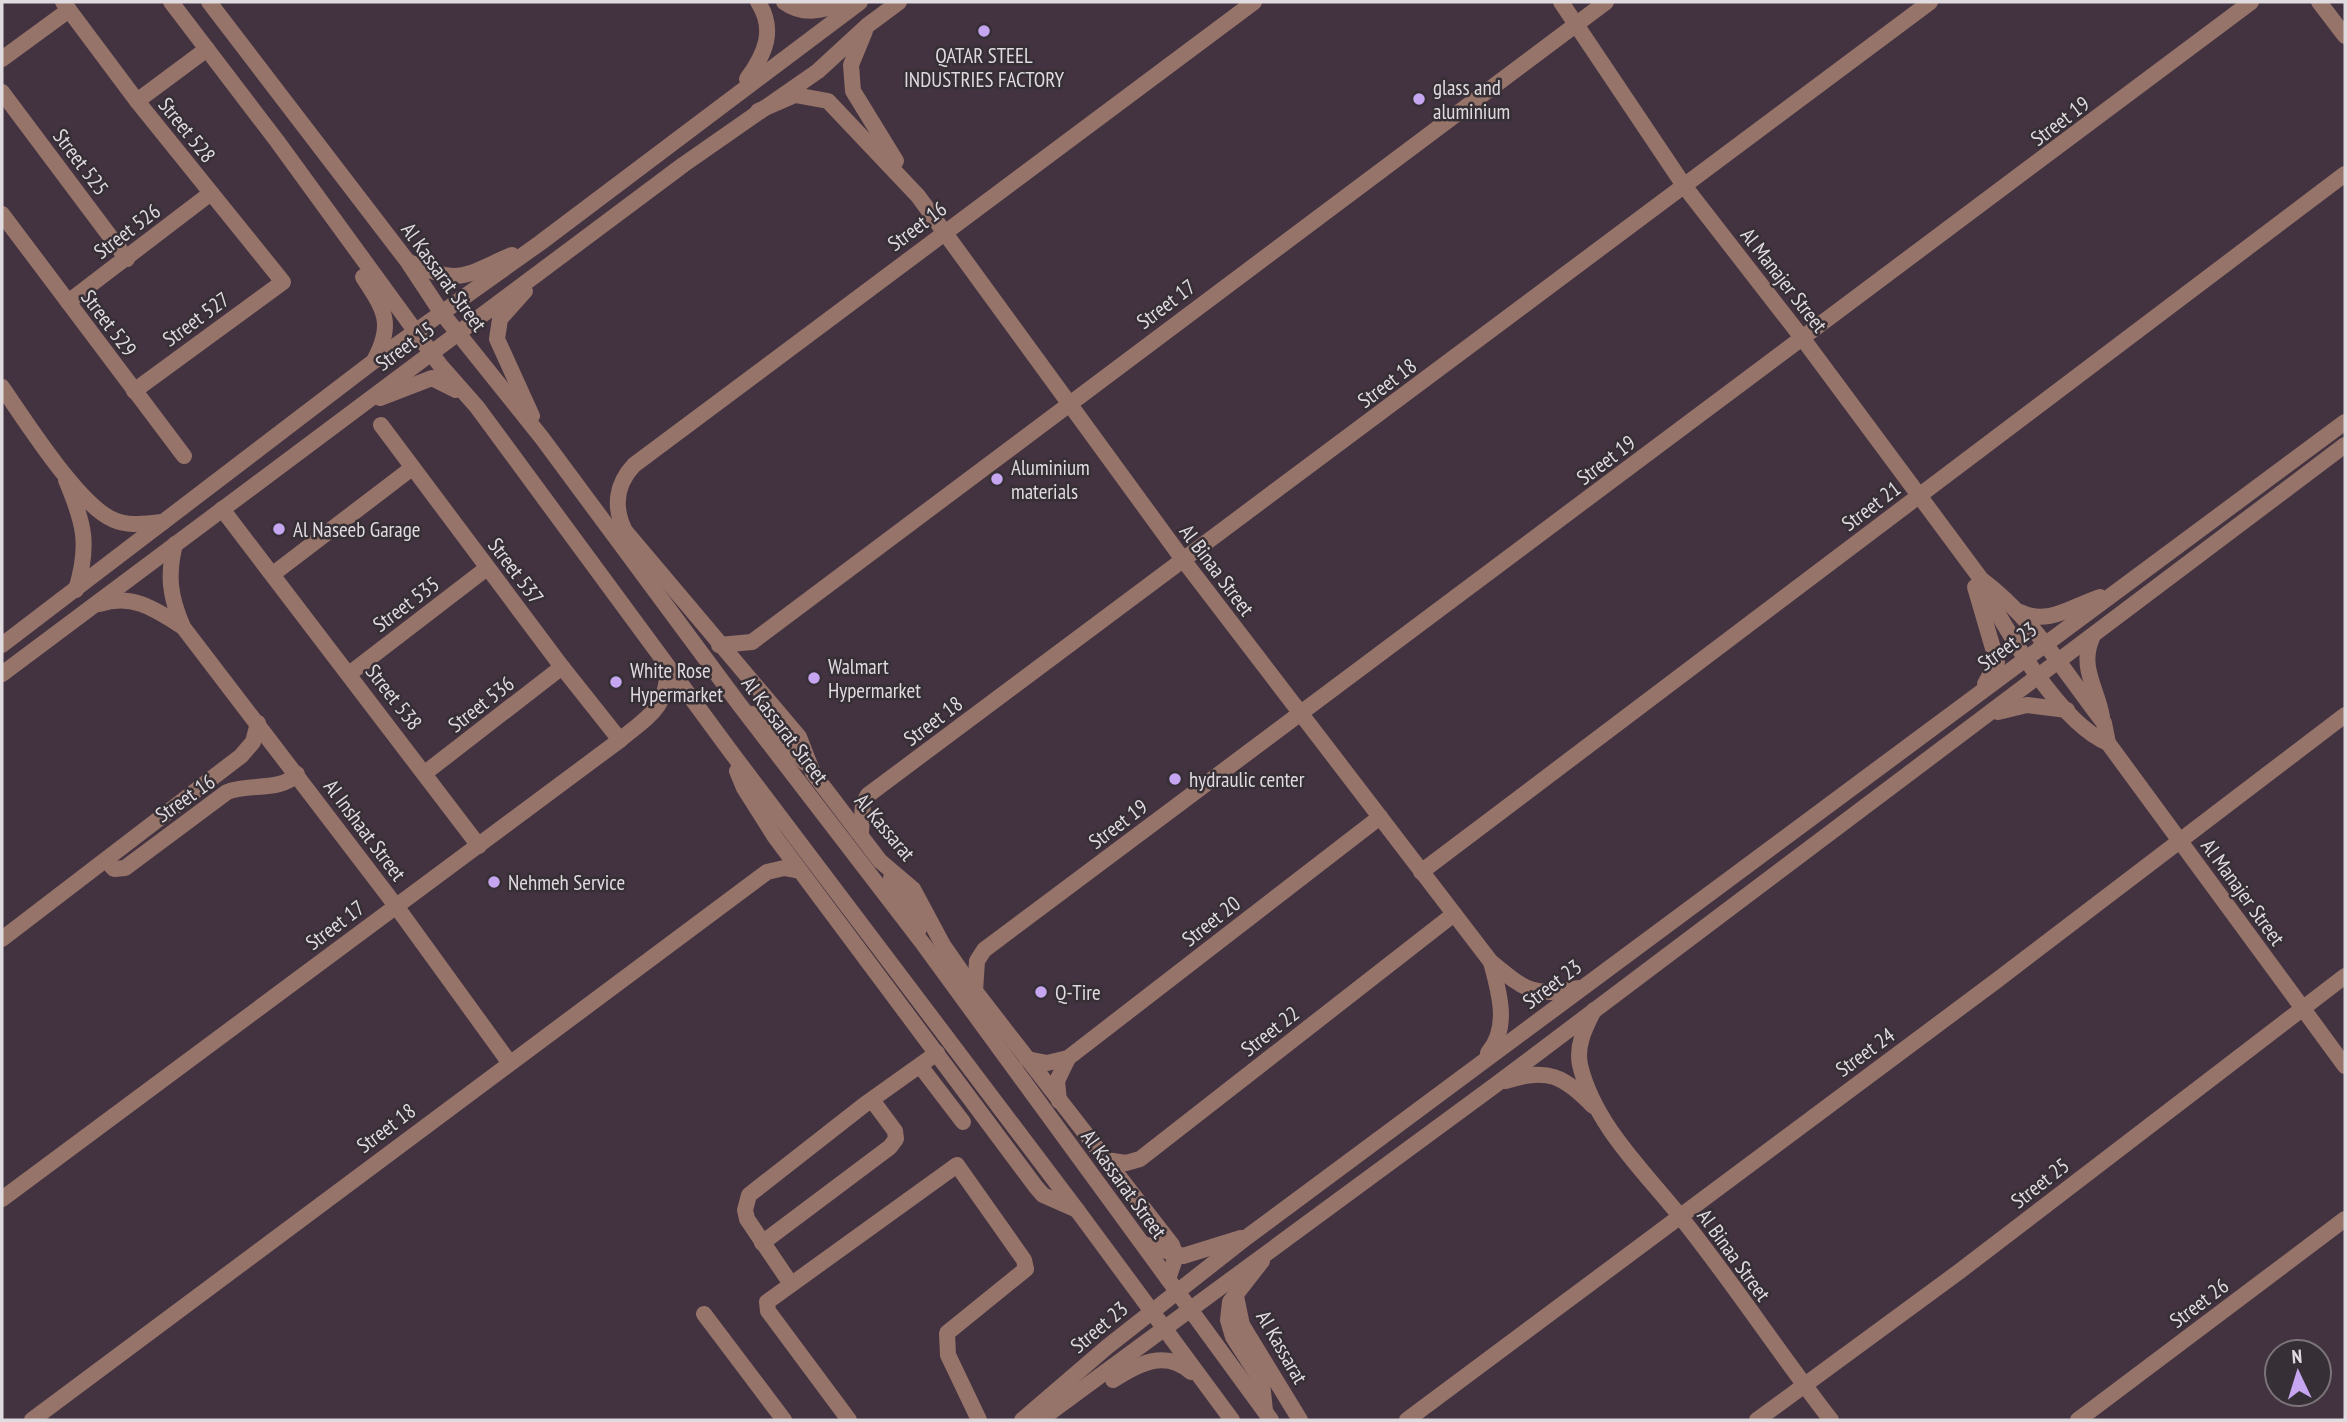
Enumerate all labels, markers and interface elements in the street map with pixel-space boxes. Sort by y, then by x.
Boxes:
marker: QATAR STEEL INDUSTRIES FACTORY [976,23,992,39]
place label: QATAR STEEL INDUSTRIES FACTORY [904,42,1064,93]
place label: glass and aluminium [1433,74,1510,125]
street label: Street 19 [2025,90,2095,152]
marker: glass and aluminium [1411,91,1427,107]
street label: Street 528 [153,92,221,168]
street label: Street 525 [47,123,115,201]
street label: Street 16 [882,195,952,257]
street label: Street 526 [88,197,166,265]
street label: Al Kassarat Street [395,217,493,337]
street label: Al Manajer Street [1735,222,1833,338]
street label: Street 17 [1131,273,1201,335]
street label: Street 529 [75,284,143,362]
street label: Street 527 [157,286,235,352]
street label: Street 15 [370,315,440,377]
street label: Street 18 [1352,352,1422,414]
street label: Street 19 [1571,429,1641,491]
place label: Aluminium materials [1011,454,1090,505]
marker: Aluminium materials [989,471,1005,487]
street label: Street 21 [1836,475,1906,537]
place label: Al Naseeb Garage [293,516,420,543]
street label: Al Binaa Street [1174,519,1260,621]
marker: Al Naseeb Garage [271,521,287,537]
street label: Street 537 [482,532,550,610]
street label: Street 535 [367,570,445,638]
street label: Street 23 [1972,615,2042,677]
place label: Walmart Hypermarket [828,653,921,704]
place label: White Rose Hypermarket [630,657,723,708]
street label: Street 538 [360,659,428,735]
street label: Street 536 [443,670,519,738]
marker: Walmart Hypermarket [806,670,822,686]
street label: Al Kassarat Street [736,671,834,789]
marker: White Rose Hypermarket [608,674,624,690]
street label: Street 18 [898,690,968,752]
place label: hydraulic center [1189,766,1305,793]
street label: Street 16 [150,768,220,828]
marker: hydraulic center [1167,771,1183,787]
street label: Al Inshaat Street [318,774,412,886]
street label: Al Kassarat [849,788,921,867]
street label: Street 19 [1083,793,1153,855]
street label: Al Manajer Street [2195,833,2291,951]
place label: Nehmeh Service [508,869,625,896]
marker: Nehmeh Service [486,874,502,890]
street label: Street 20 [1176,890,1246,952]
street label: Street 17 [300,894,370,956]
street label: Street 23 [1517,953,1587,1015]
place label: Q-Tire [1055,979,1101,1006]
marker: Q-Tire [1033,984,1049,1000]
street label: Street 22 [1235,1000,1305,1062]
street label: Street 24 [1830,1021,1900,1083]
street label: Street 18 [351,1097,421,1159]
street label: Al Kassarat Street [1075,1124,1173,1244]
street label: Street 25 [2005,1152,2075,1214]
street label: Al Binaa Street [1691,1204,1777,1307]
street label: Street 26 [2164,1272,2234,1334]
street label: Street 23 [1065,1295,1133,1359]
street label: Al Kassarat [1250,1306,1314,1389]
north arrow [2263,1338,2333,1408]
text: N [2291,1344,2303,1368]

